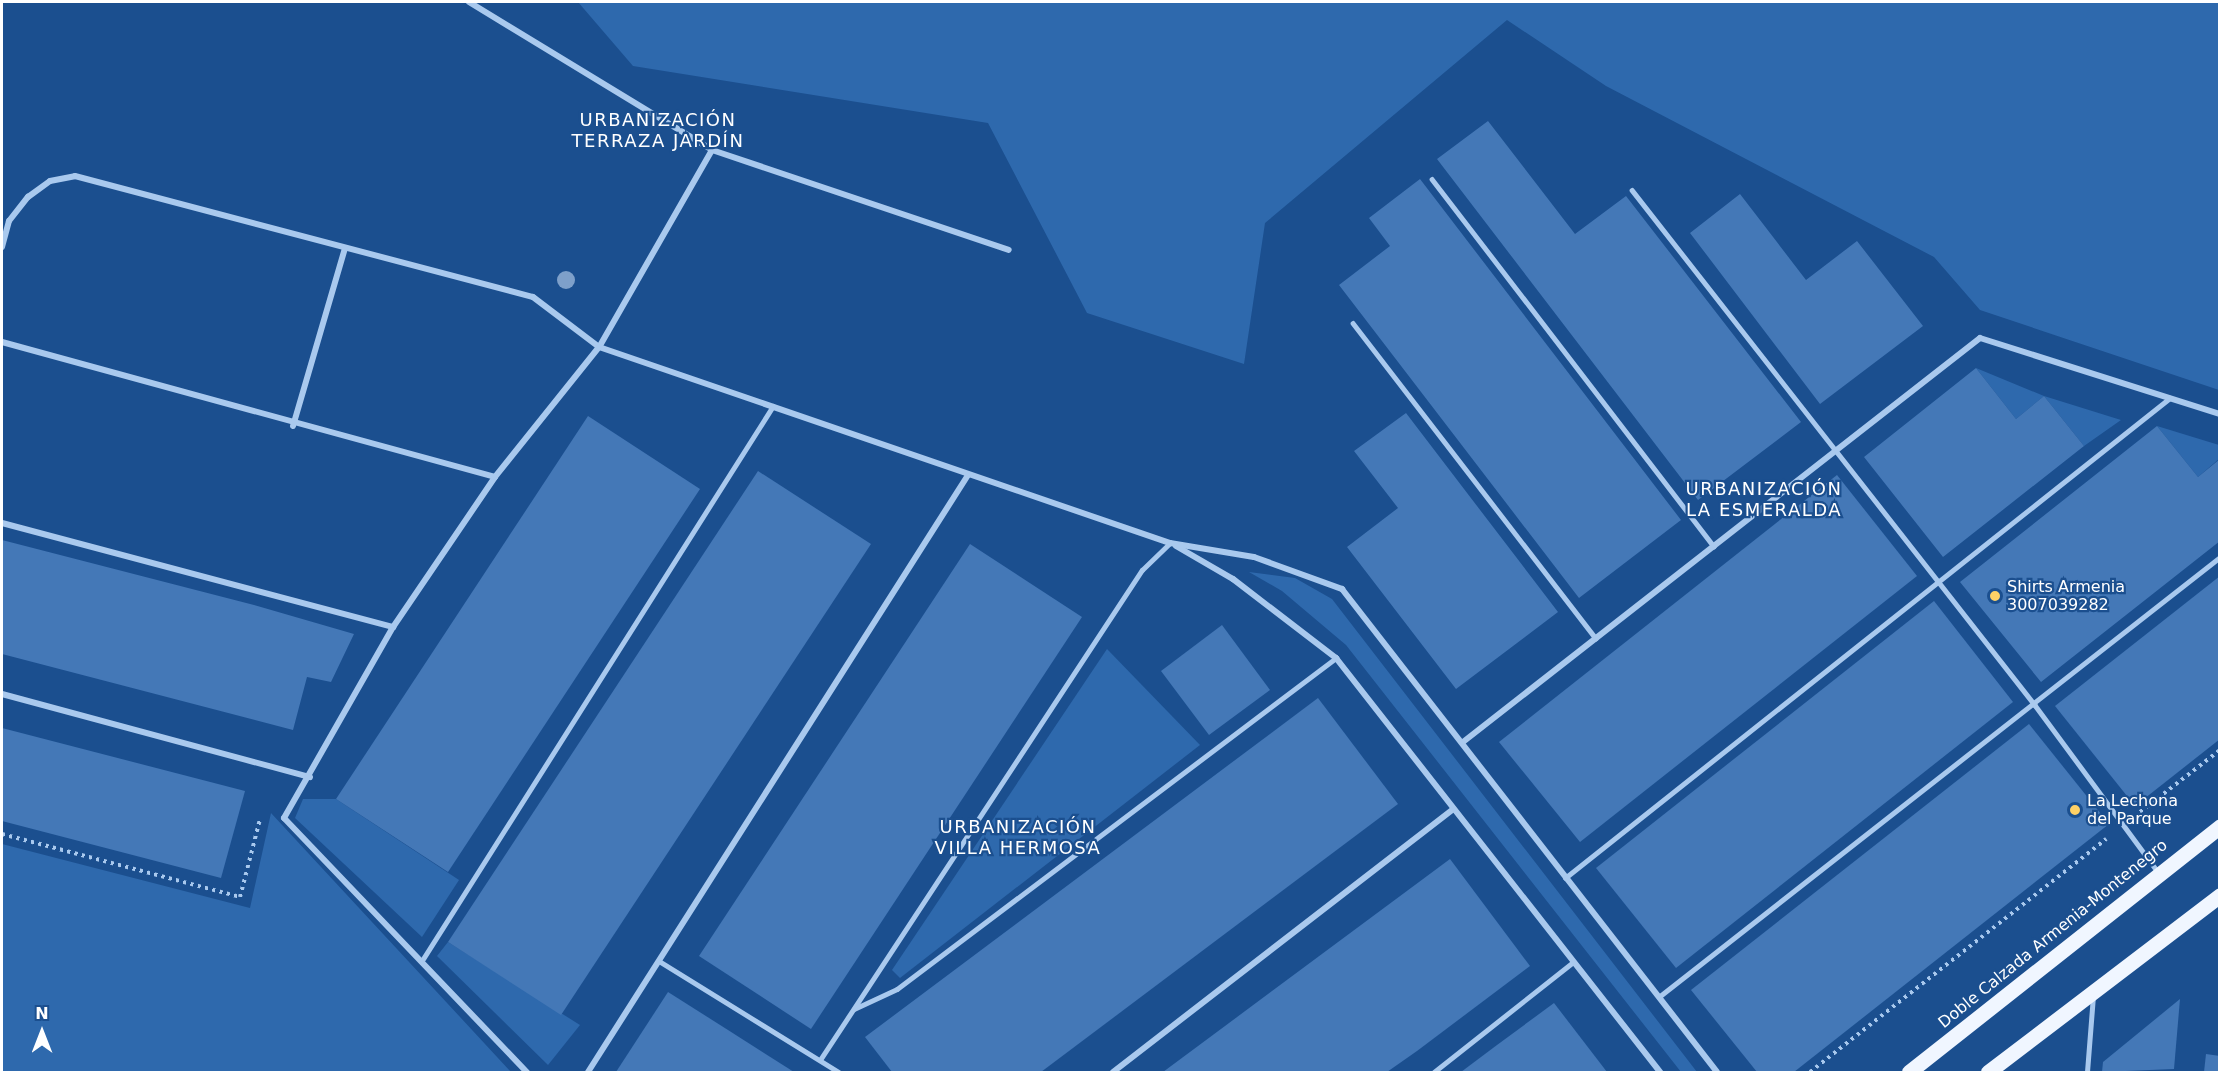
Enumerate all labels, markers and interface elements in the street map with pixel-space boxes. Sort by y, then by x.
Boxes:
district label: URBANIZACIÓN TERRAZA JARDÍN [572,110,744,152]
district label: URBANIZACIÓN LA ESMERALDA [1686,479,1842,522]
place label: Shirts Armenia 3007039282 [2007,577,2125,615]
marker: Shirts Armenia 3007039282 [1988,589,2002,603]
place label: La Lechona del Parque [2087,791,2178,829]
marker: La Lechona del Parque [2068,803,2082,817]
district label: URBANIZACIÓN VILLA HERMOSA [935,817,1101,860]
street label: Doble Calzada Armenia-Montenegro [1935,836,2171,1032]
north arrow [12,1002,72,1062]
text: N [35,1004,49,1023]

